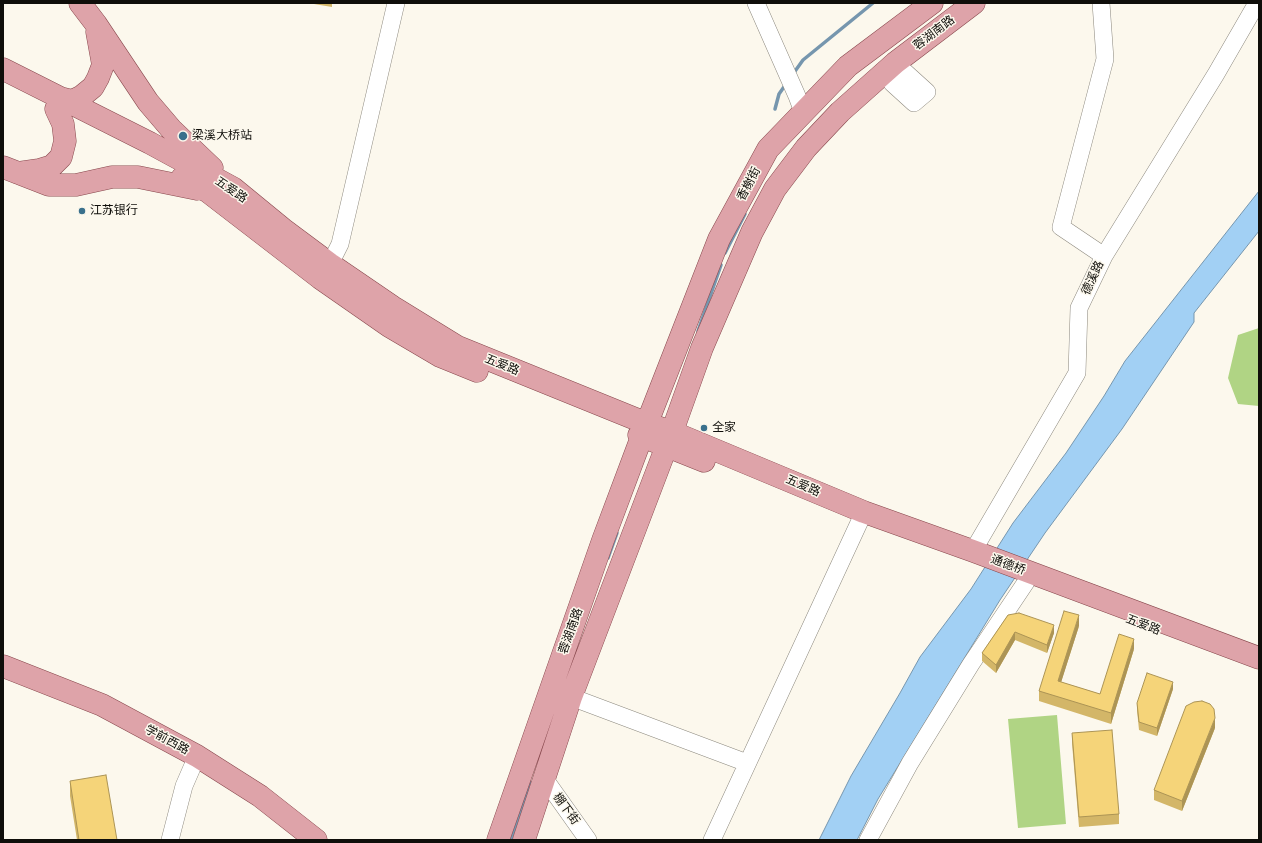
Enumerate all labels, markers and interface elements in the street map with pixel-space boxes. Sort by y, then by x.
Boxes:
street label: 蓉湖南路 [910,13,958,53]
place label: 梁溪大桥站 [192,129,252,143]
marker: 梁溪大桥站 [177,130,189,142]
street label: 香榭街 [734,165,764,203]
street label: 五爱路 [212,174,250,206]
place label: 江苏银行 [90,204,138,218]
marker: 江苏银行 [77,206,87,216]
street label: 德溪路 [1079,259,1107,297]
street label: 五爱路 [483,352,521,378]
place label: 全家 [712,421,736,435]
marker: 全家 [699,423,709,433]
street label: 五爱路 [784,472,822,500]
street label: 通德桥 [989,552,1027,578]
street label: 蓉湖南路 [556,606,586,656]
street label: 五爱路 [1124,612,1162,638]
street label: 学前西路 [142,722,192,758]
street label: 棚下街 [550,790,582,828]

